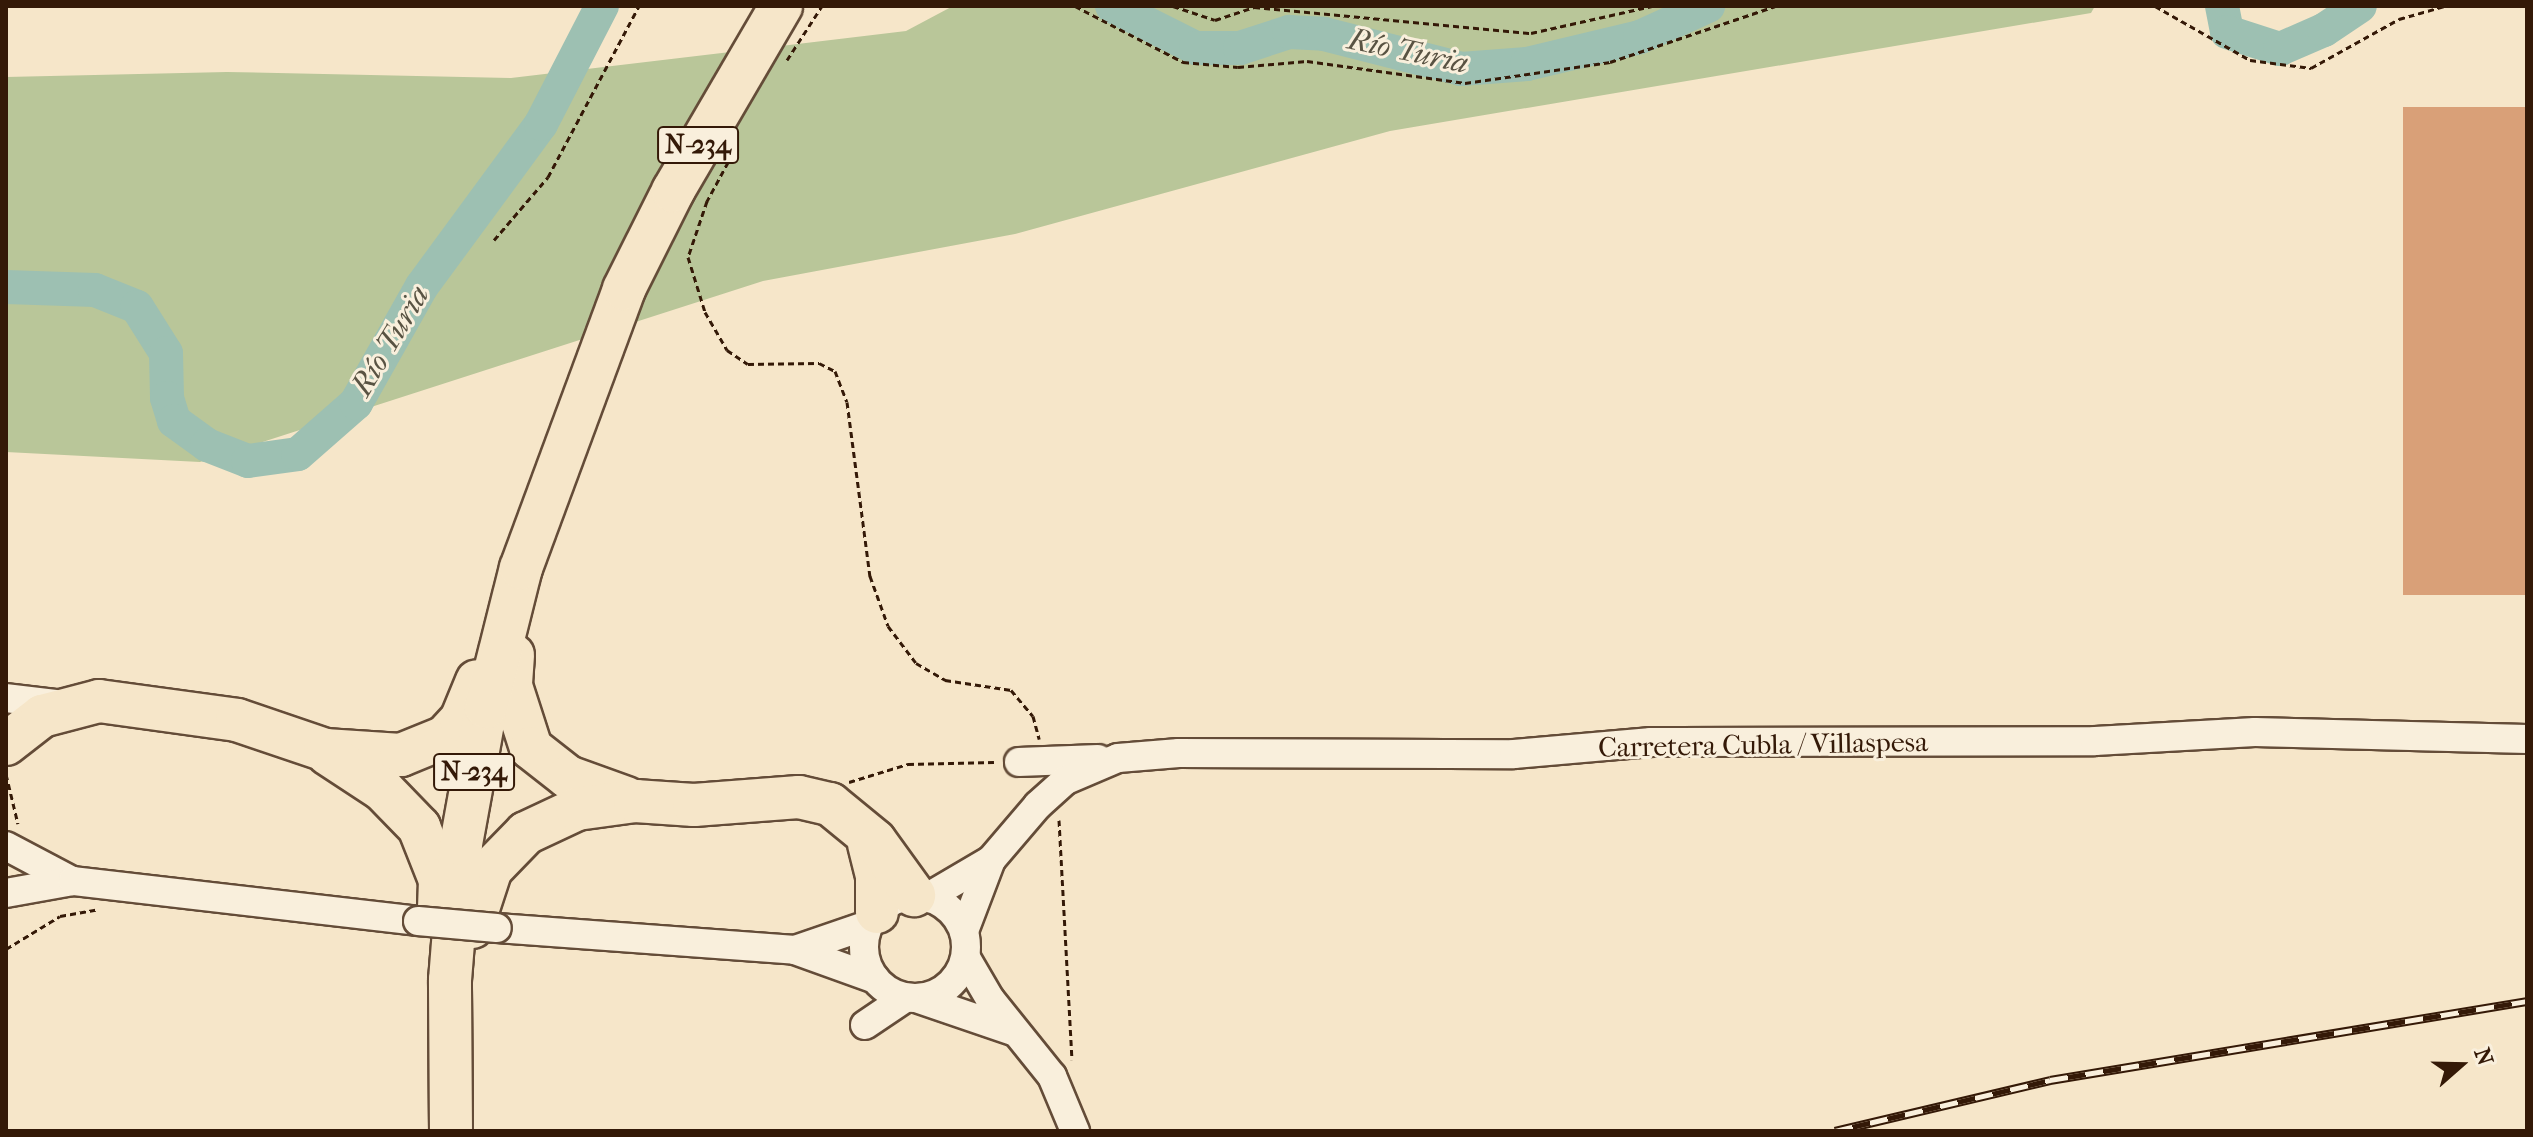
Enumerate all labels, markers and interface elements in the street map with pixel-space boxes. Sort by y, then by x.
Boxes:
water label: Río Turia [1345,22,1471,82]
road number: N-234 [656,123,740,167]
water label: Río Turia [344,280,438,402]
street label: Carretera Cubla / Villaspesa [1598,725,1928,765]
road number: N-234 [432,750,516,794]
north arrow [2421,1025,2501,1105]
text: N [2468,1044,2499,1069]

